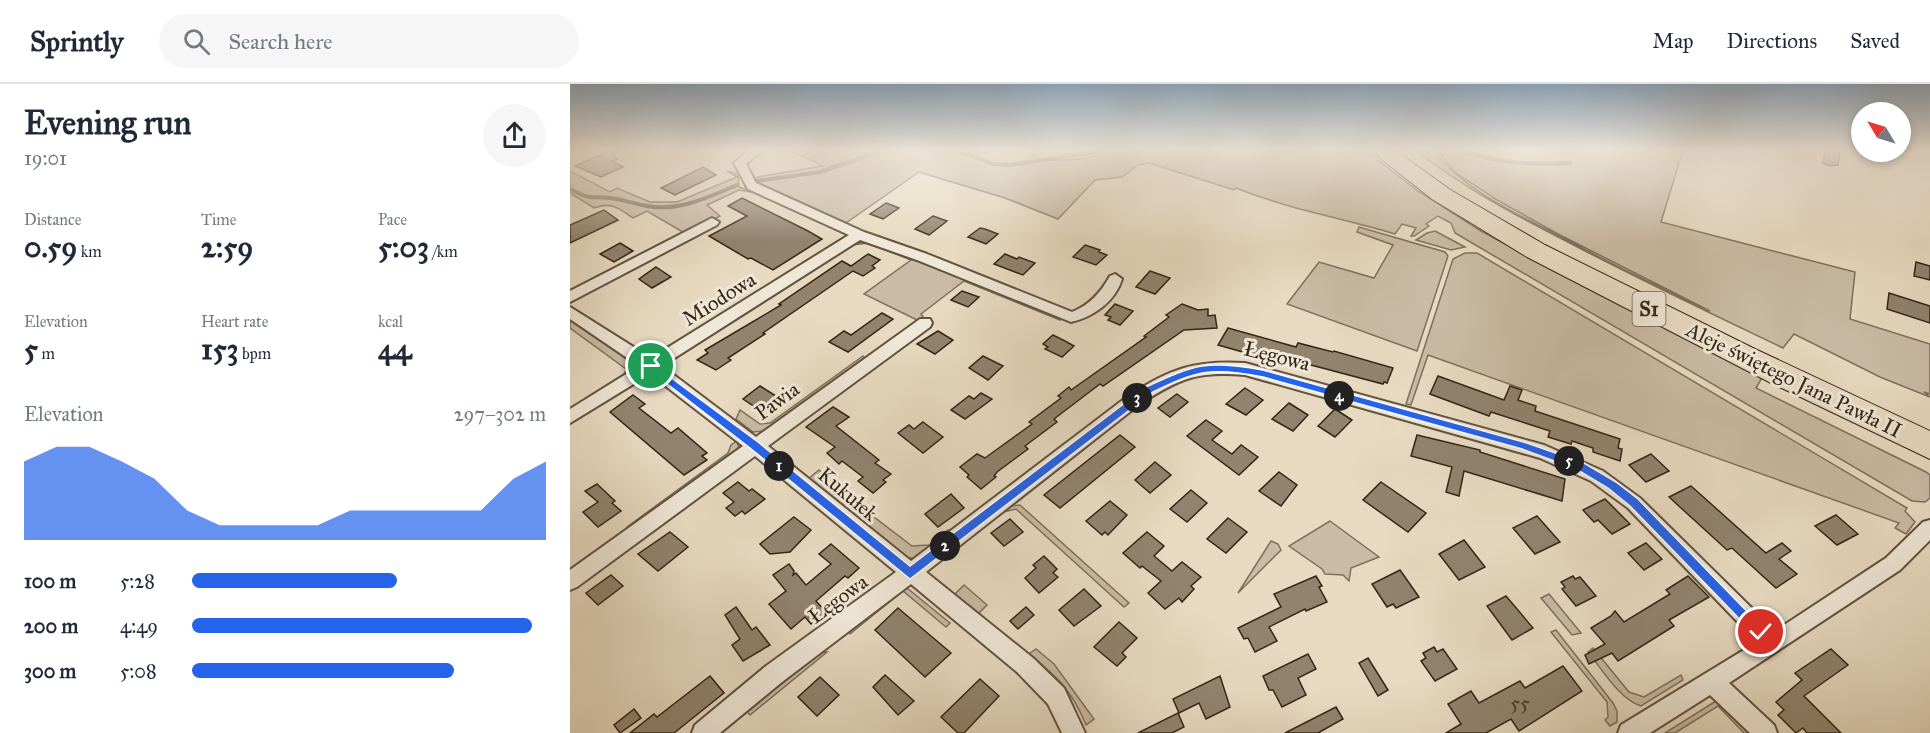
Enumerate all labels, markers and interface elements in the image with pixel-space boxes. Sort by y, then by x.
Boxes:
search box [159,14,579,68]
text: Sprintly [30,24,123,59]
icon: search [180,25,213,58]
text: Search here [228,28,332,55]
text: Map [1653,28,1694,54]
text: Directions [1727,28,1817,54]
text: Saved [1850,28,1900,54]
north arrow [1851,102,1911,162]
map controls [1851,102,1911,162]
text: Evening run [24,103,191,143]
button: share [483,104,546,167]
text: 19:01 [24,146,67,170]
text: Distance [24,210,81,229]
text: Time [201,210,236,229]
text: Pace [378,210,407,229]
text: 0.59 [24,229,77,265]
text: 2:59 [201,229,253,265]
text: 5:03 [378,229,429,265]
text: km [77,242,102,261]
text: /km [429,242,458,261]
street label: Miodowa [677,266,761,332]
road number: S1 [1632,292,1666,326]
text: Elevation [24,312,88,331]
text: Heart rate [201,312,268,331]
text: kcal [378,312,403,331]
street label: Aleje świętego Jana Pawła II [1681,316,1906,444]
text: 5 [24,331,38,367]
text: 153 [201,331,239,367]
text: 44 [378,331,411,367]
street label: Łęgowa [1241,335,1313,377]
pin [625,340,676,391]
text: m [38,344,55,363]
text: bpm [239,344,271,363]
icon: arrive [634,349,667,382]
street label: Pawia [750,376,804,426]
pin: 4 [1324,381,1354,411]
pin: 3 [1122,383,1152,413]
text: 4 [1335,386,1343,405]
text: 3 [1134,388,1140,407]
text: Elevation [24,402,103,426]
text: 297–302 m [454,402,546,426]
pin: 5 [1554,446,1584,476]
pin: 1 [764,451,794,481]
text: 5 [1565,451,1573,470]
text: 1 [776,456,782,475]
street label: Kukułek [813,461,884,527]
pin: 2 [930,531,960,561]
text: 2 [941,536,949,555]
text: 100 m [24,569,76,593]
text: 5:28 [120,569,155,593]
street label: Łęgowa [803,569,873,629]
pin [1735,606,1786,657]
text: 200 m [24,614,78,638]
text: 4:49 [120,614,158,638]
icon: check [1744,615,1777,648]
text: 300 m [24,659,76,683]
text: 5:08 [120,659,157,683]
house number: 55 [1510,690,1530,716]

